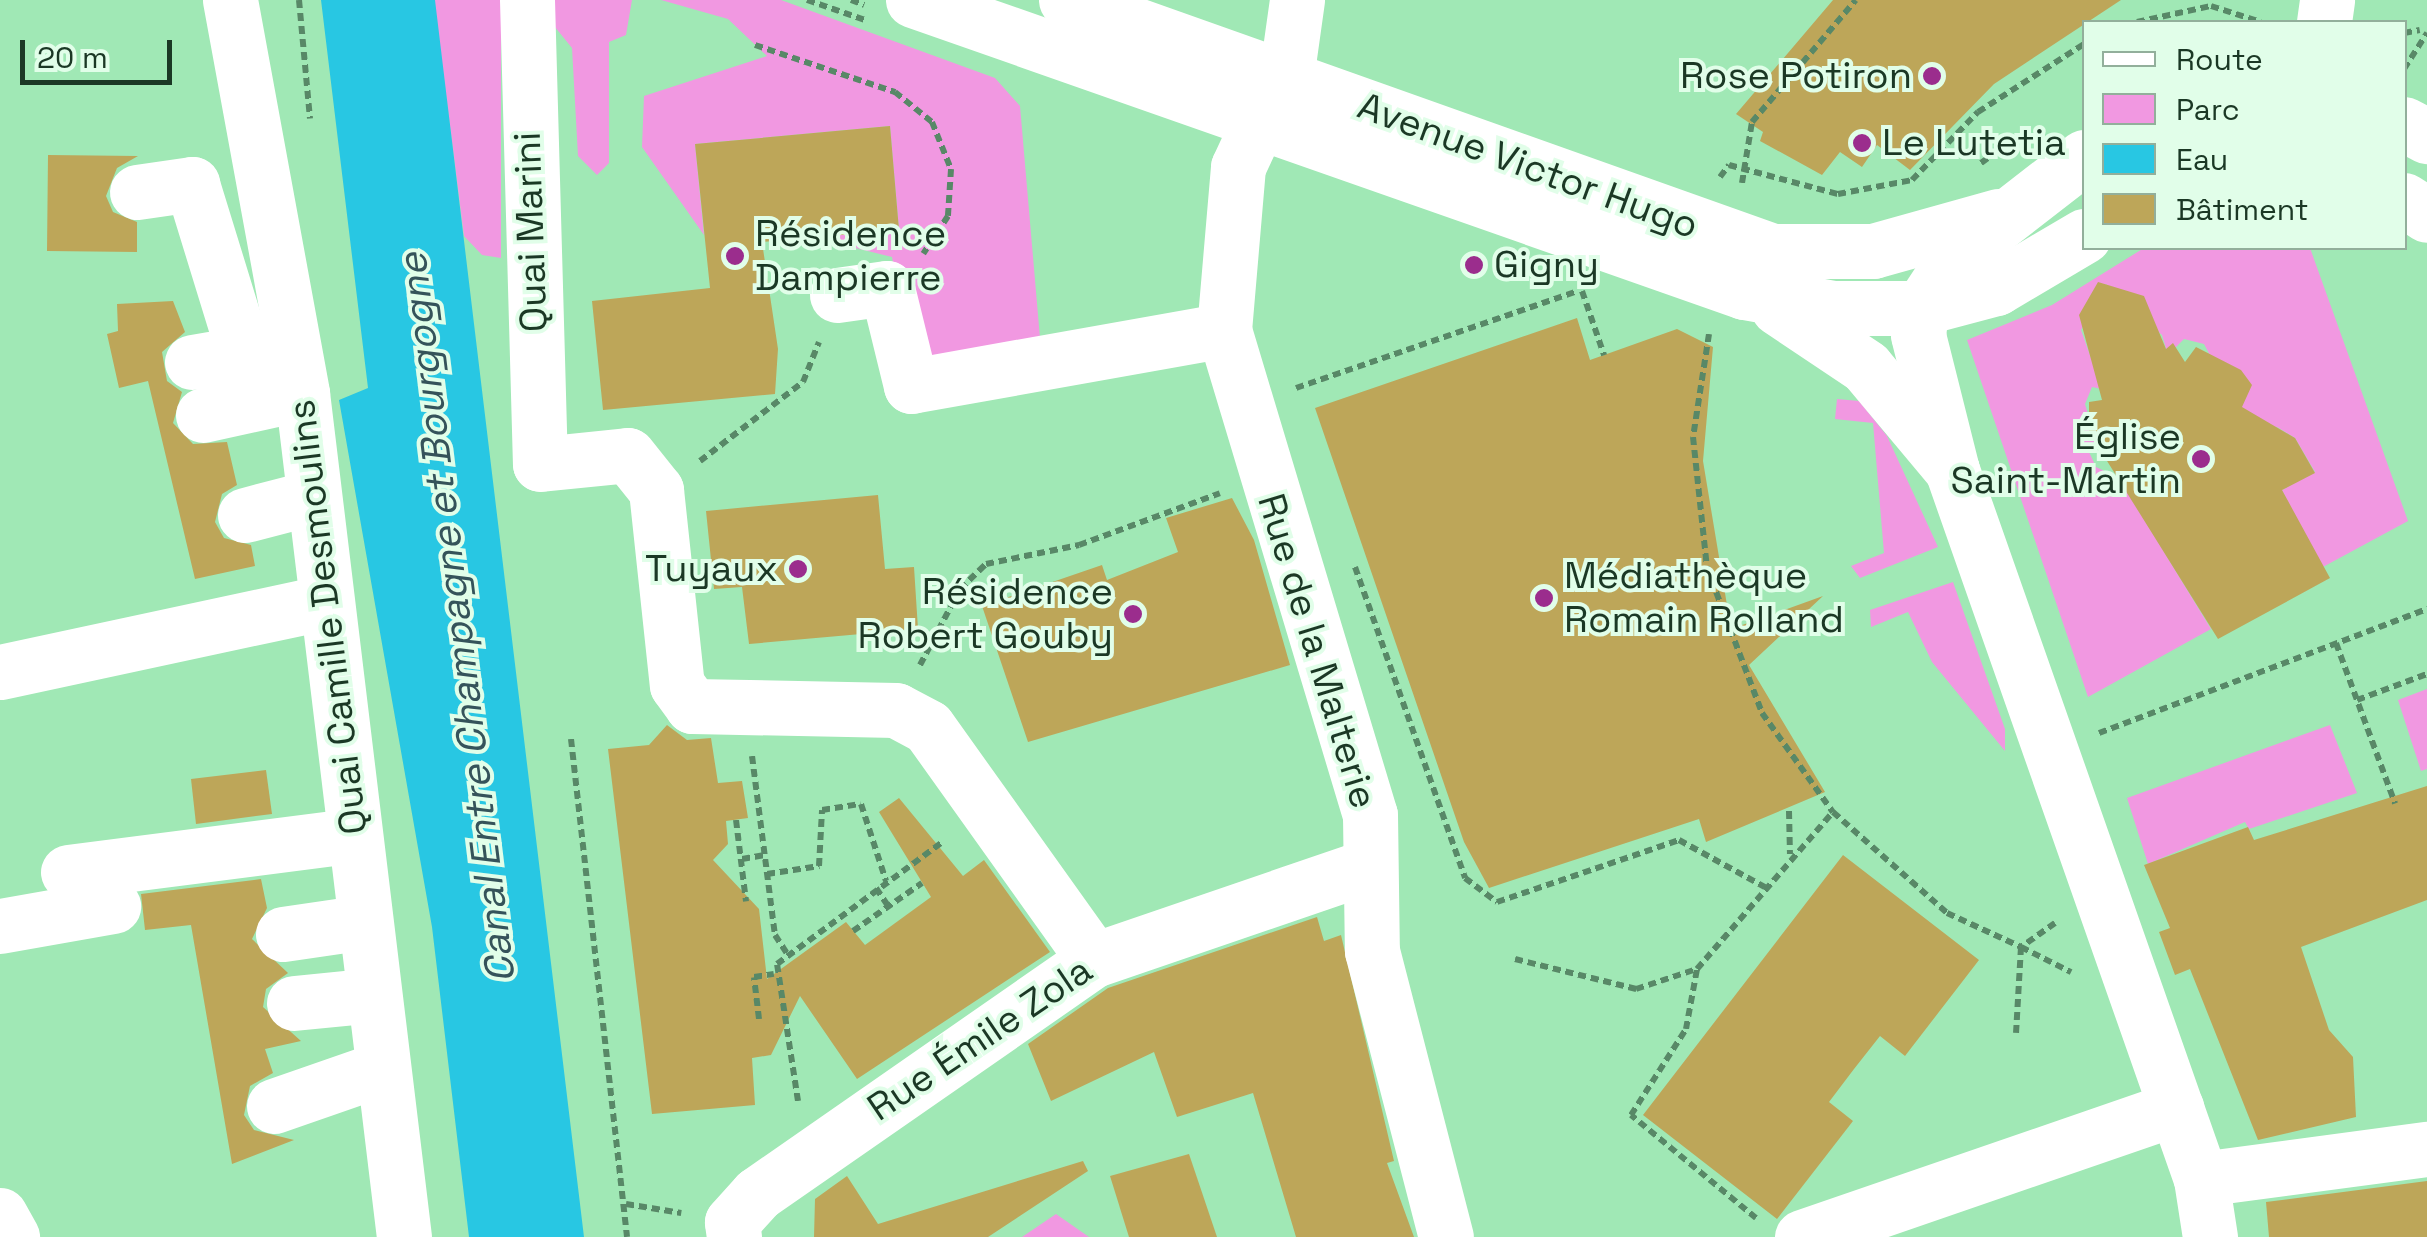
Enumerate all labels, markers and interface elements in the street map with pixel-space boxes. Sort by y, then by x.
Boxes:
scale bar [25,20,178,82]
legend [2082,20,2407,250]
text: 20 m [37,38,108,77]
text: Route [2176,40,2263,79]
place label: Rose Potiron [1680,53,1912,99]
marker: Rose Potiron [1921,65,1943,87]
street label: Avenue Victor Hugo [1351,83,1705,249]
text: Parc [2176,90,2240,129]
place label: Le Lutetia [1882,120,2066,166]
street label: Quai Marini [505,131,557,333]
marker: Le Lutetia [1851,132,1873,154]
text: Eau [2176,140,2228,179]
text: Bâtiment [2176,190,2309,229]
place label: Résidence Dampierre [755,211,946,300]
place label: Gigny [1494,242,1599,288]
marker: Résidence Dampierre [724,245,746,267]
water label: Canal Entre Champagne et Bourgogne [388,250,526,986]
marker: Gigny [1463,254,1485,276]
street label: Quai Camille Desmoulins [279,397,377,837]
place label: Église Saint-Martin [1951,414,2181,504]
marker: Église Saint-Martin [2190,448,2212,470]
street label: Rue de la Malterie [1247,488,1387,814]
place label: Tuyaux [645,546,778,592]
place label: Médiathèque Romain Rolland [1564,553,1844,642]
marker: Tuyaux [787,558,809,580]
place label: Résidence Robert Gouby [857,569,1113,658]
marker: Médiathèque Romain Rolland [1533,587,1555,609]
marker: Résidence Robert Gouby [1122,603,1144,625]
street label: Rue Émile Zola [859,947,1101,1131]

